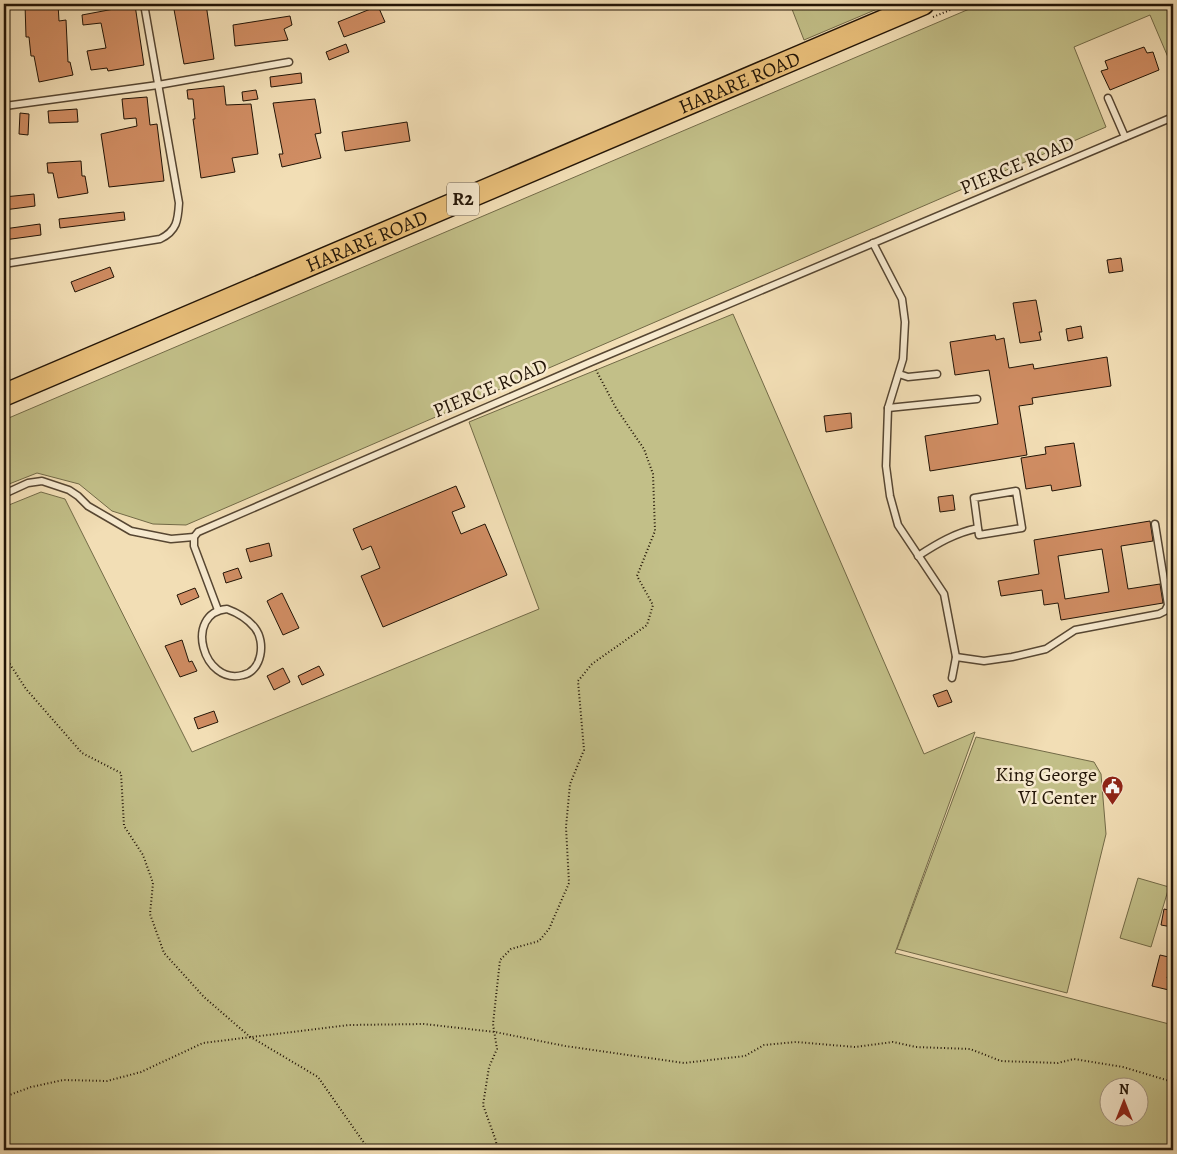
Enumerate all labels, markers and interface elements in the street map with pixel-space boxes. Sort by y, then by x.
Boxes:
street label: HARARE ROAD [674,44,804,120]
street label: PIERCE ROAD [956,129,1078,201]
road number: R2 [447,182,479,215]
street label: HARARE ROAD [301,203,432,279]
street label: PIERCE ROAD [429,352,551,424]
place label: King George VI Center [995,761,1097,811]
public building icon: King George VI Center [1101,774,1125,805]
north arrow [1100,1076,1150,1126]
text: N [1119,1080,1129,1099]

